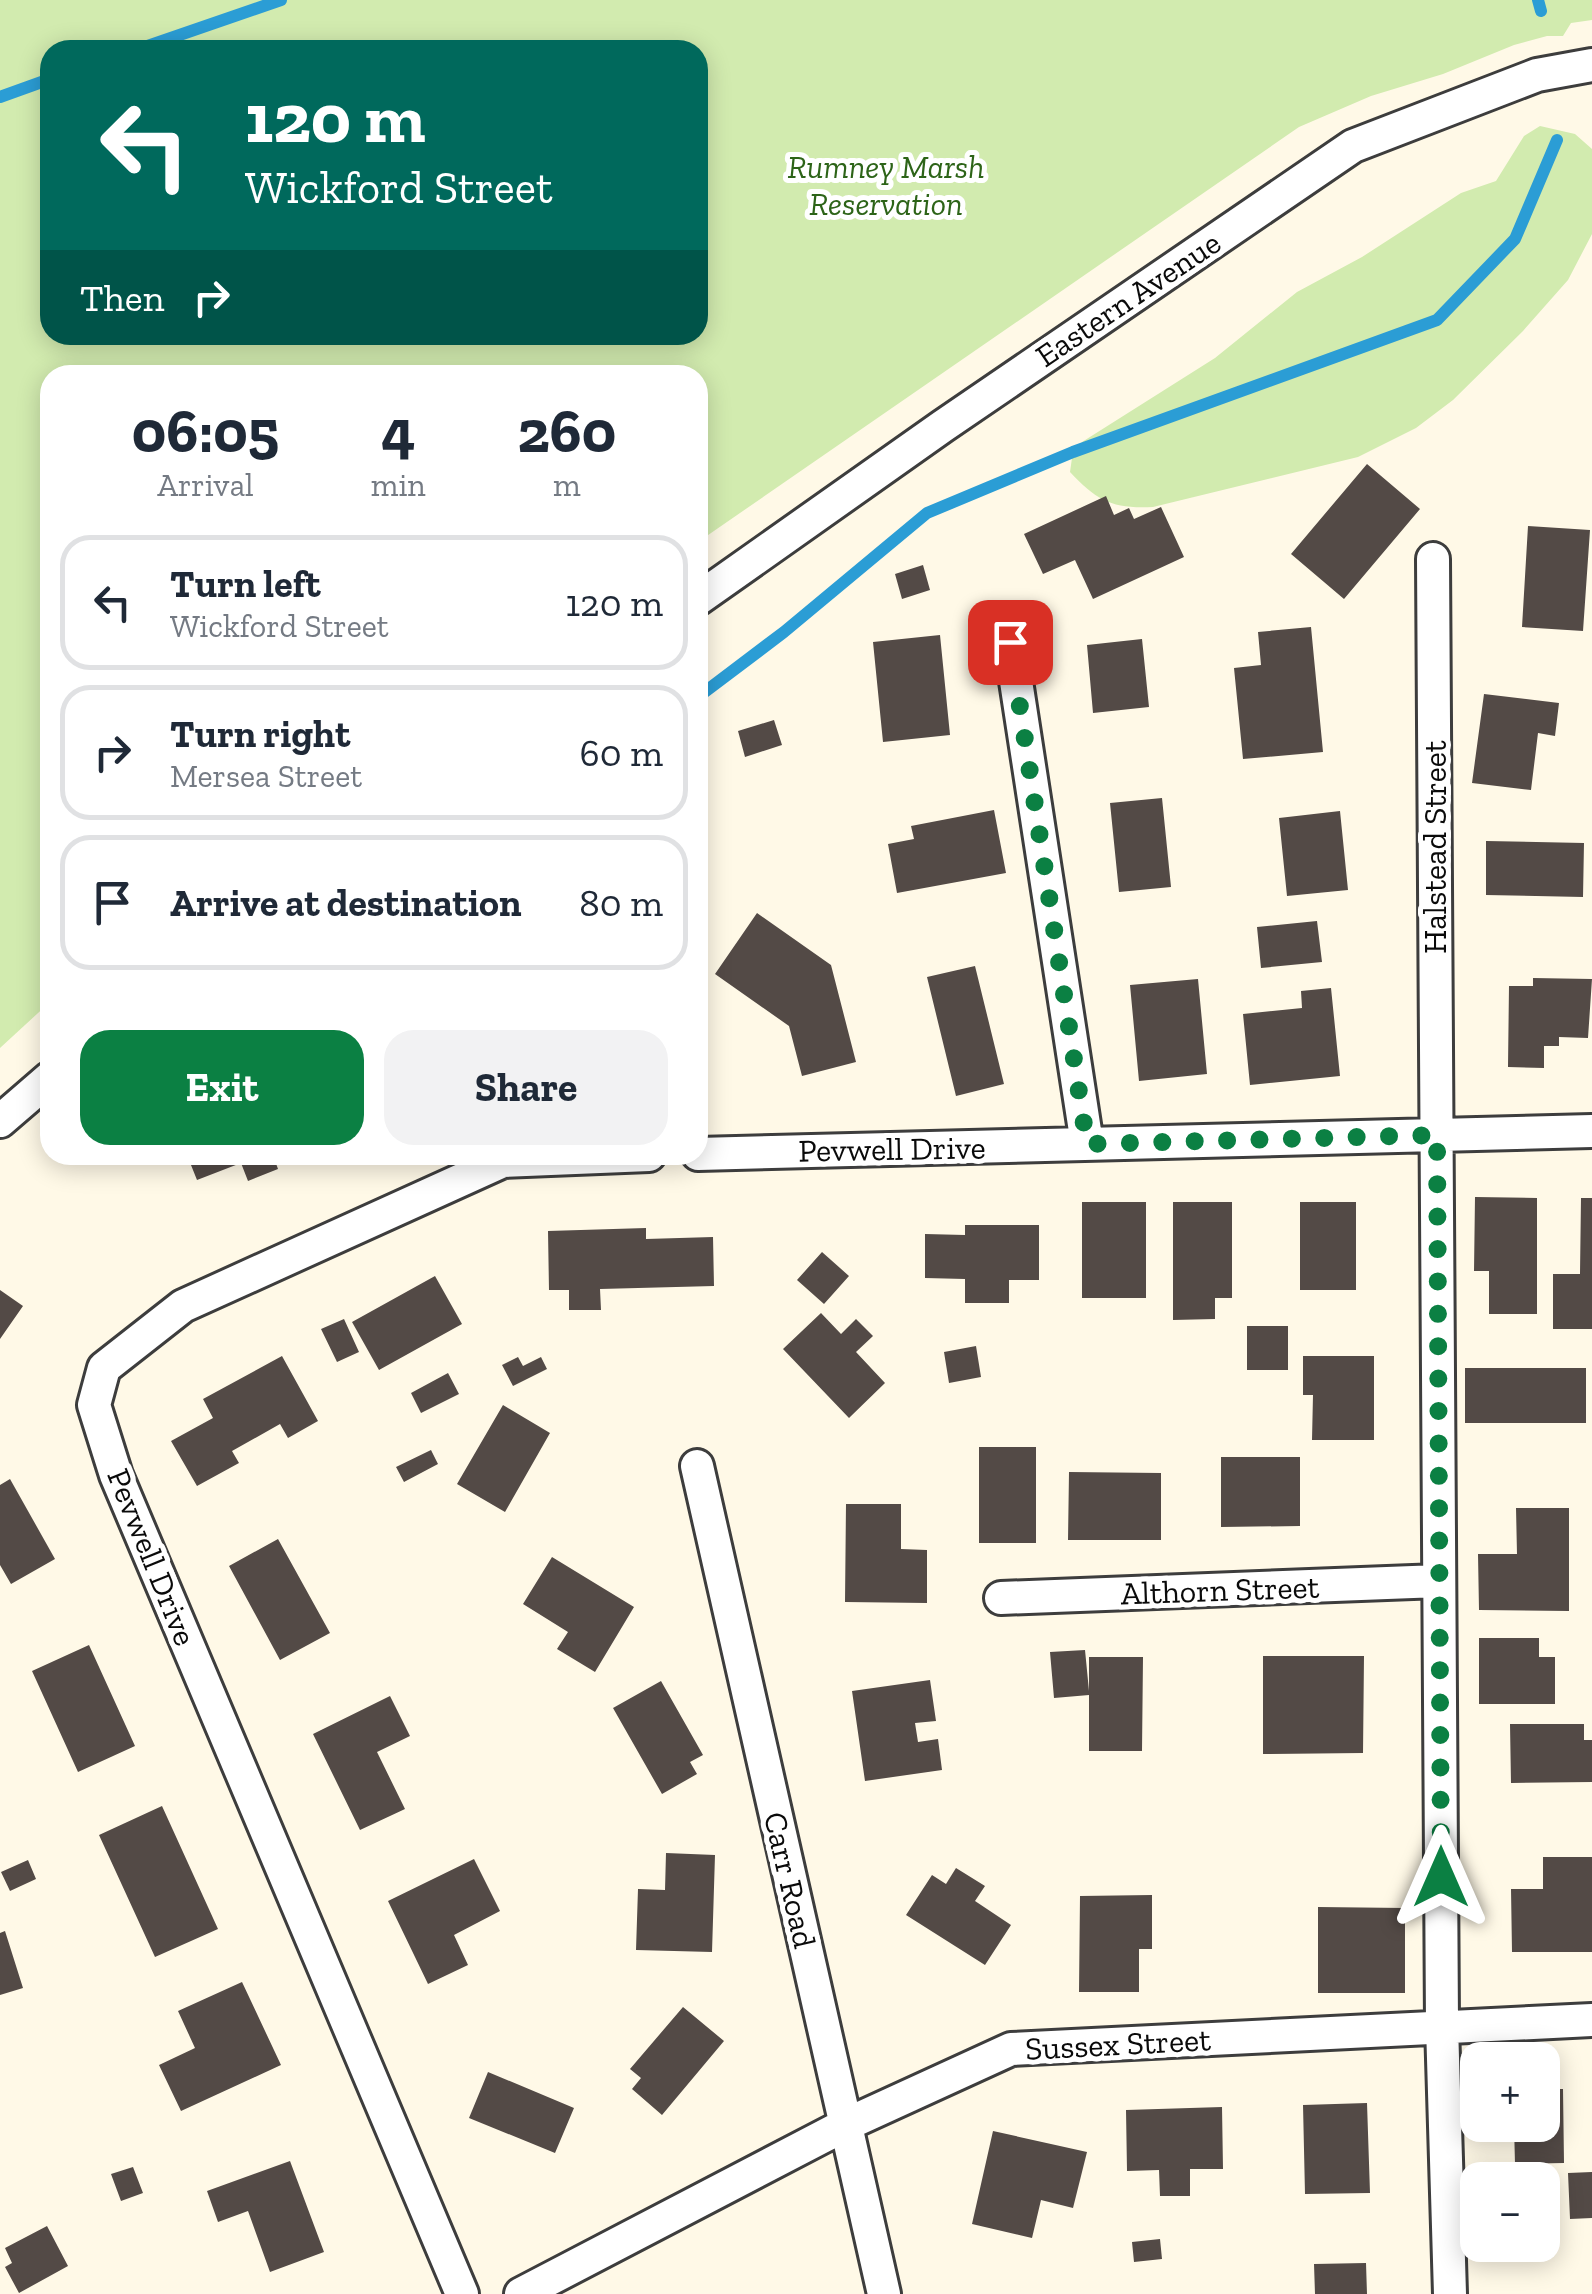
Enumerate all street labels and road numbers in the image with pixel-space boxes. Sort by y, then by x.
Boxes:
street label: Eastern Avenue [1028,223,1228,375]
street label: Halstead Street [1416,740,1454,954]
street label: Pevwell Drive [798,1128,986,1170]
street label: Pevwell Drive [99,1463,205,1651]
street label: Althorn Street [1120,1568,1320,1612]
street label: Carr Road [756,1808,824,1952]
street label: Sussex Street [1024,2020,1212,2068]

